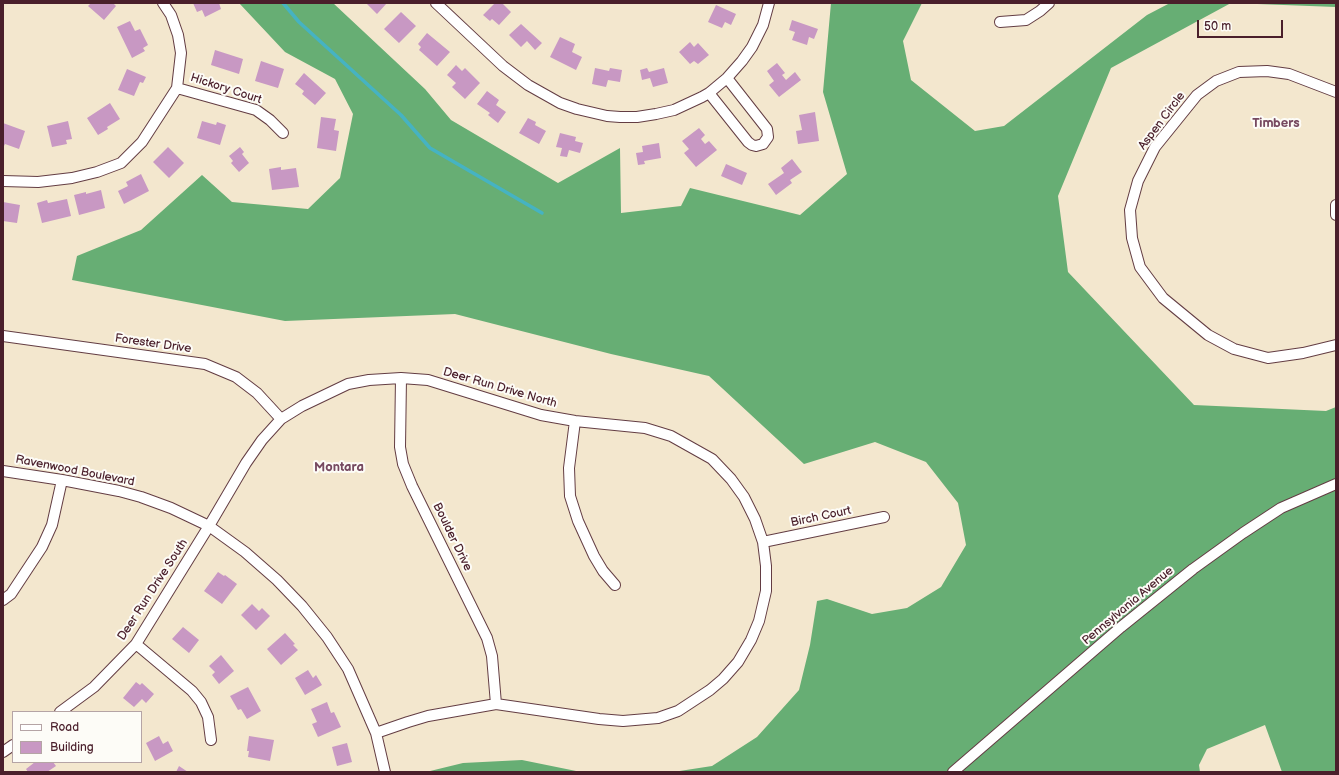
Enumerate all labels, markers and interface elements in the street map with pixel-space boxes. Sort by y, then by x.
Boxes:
scale bar [1199,12,1285,38]
text: 50 m [1204,19,1231,34]
street label: Hickory Court [189,71,263,107]
street label: Aspen Circle [1136,89,1188,153]
district label: Timbers [1252,116,1300,132]
street label: Forester Drive [114,332,192,356]
street label: Deer Run Drive North [441,365,559,411]
street label: Ravenwood Boulevard [14,452,136,490]
district label: Montara [314,460,364,476]
street label: Boulder Drive [429,501,475,573]
street label: Birch Court [789,504,853,530]
street label: Deer Run Drive South [115,537,191,643]
street label: Pennsylvania Avenue [1080,564,1176,648]
legend [12,711,142,763]
text: Road [50,720,79,735]
text: Building [50,740,94,755]

